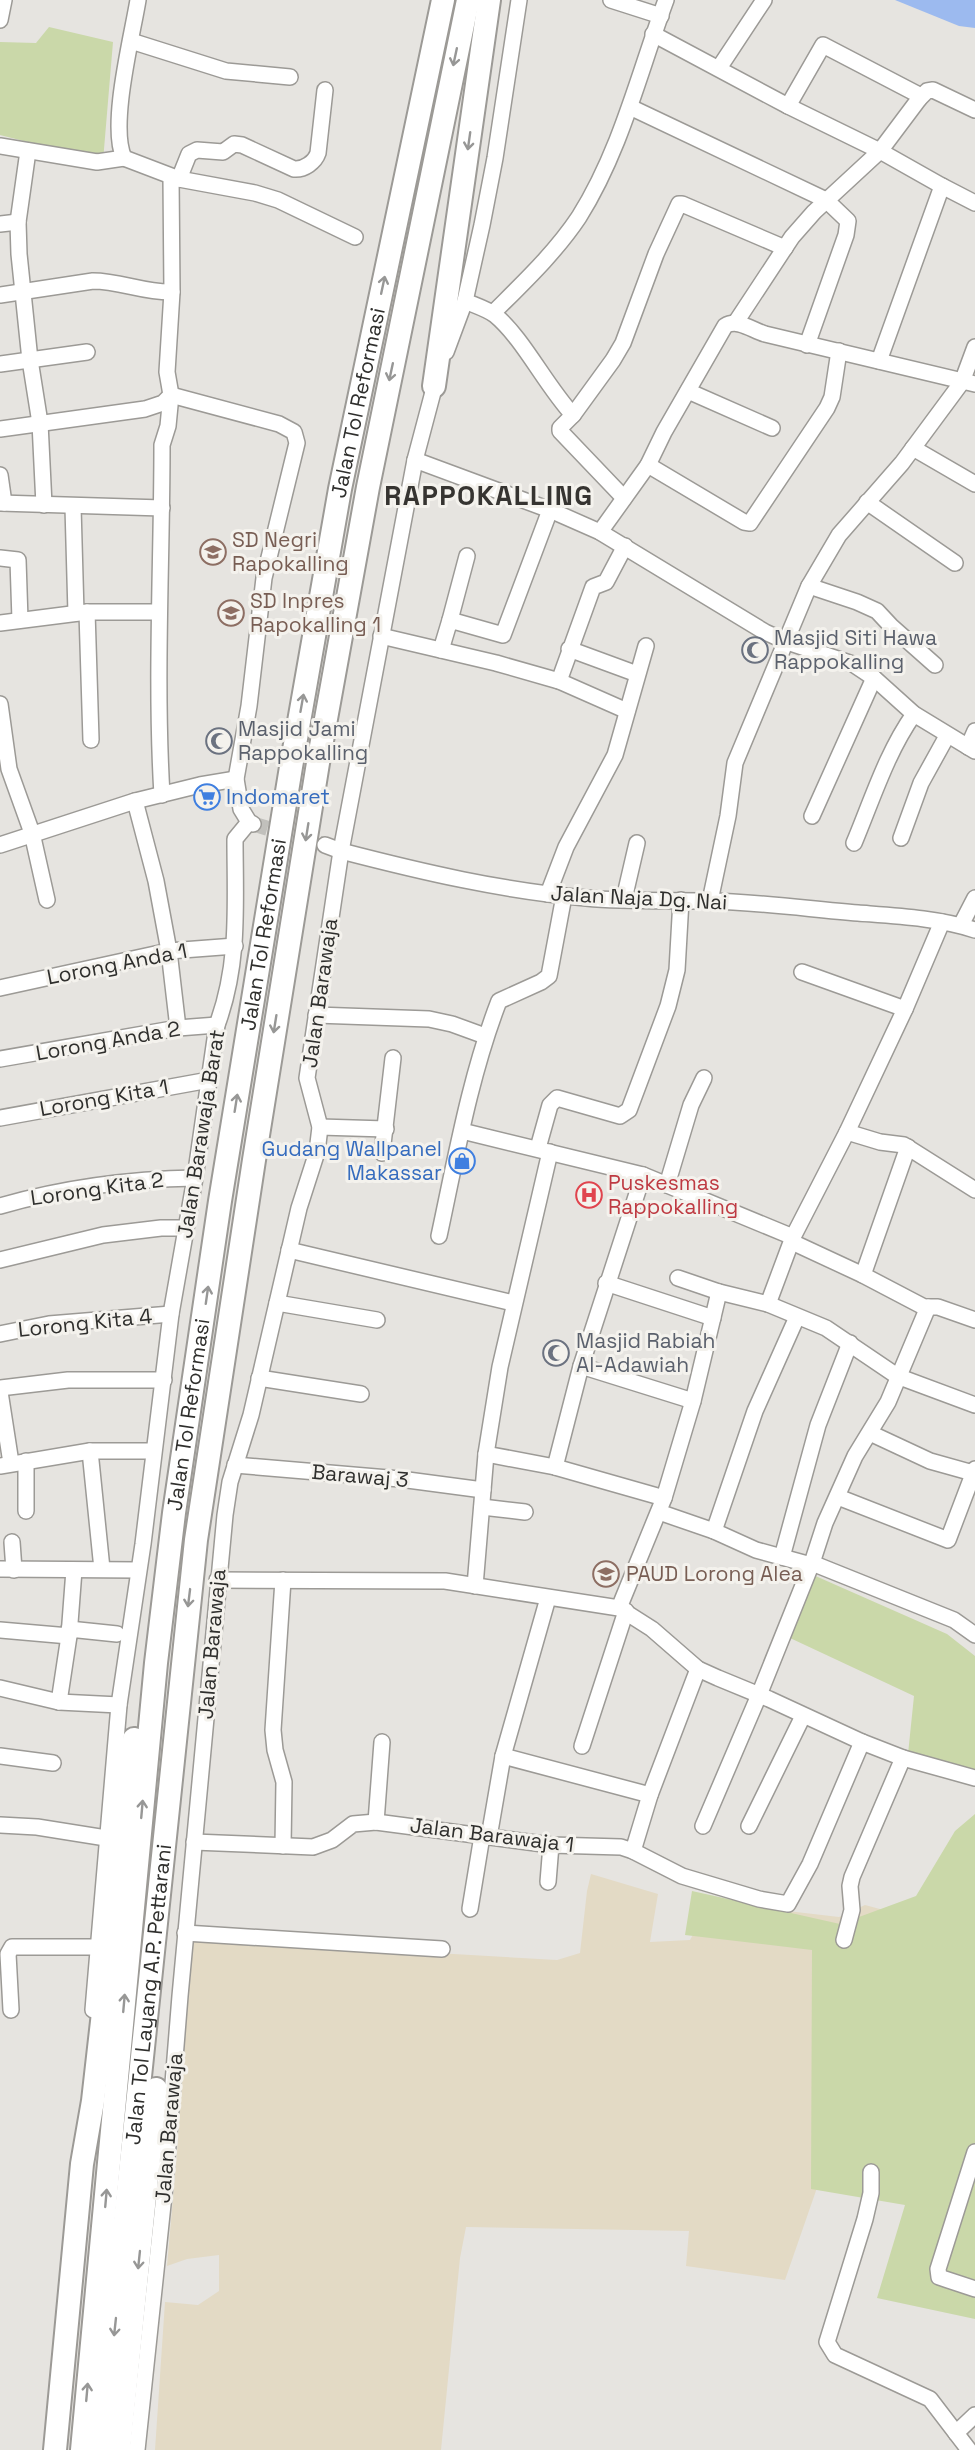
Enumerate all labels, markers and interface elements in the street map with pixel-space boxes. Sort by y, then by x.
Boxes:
one-way arrow [449,47,461,66]
one-way arrow [464,131,475,150]
one-way arrow [377,276,389,295]
street label: Jalan Tol Reformasi [325,305,391,500]
one-way arrow [385,361,396,381]
district label: RAPPOKALLING [384,478,594,513]
place label: SD Negri Rapokalling [232,526,349,577]
school or university icon: SD Negri Rapokalling [198,537,228,567]
place label: SD Inpres Rapokalling 1 [250,587,381,638]
school or university icon: SD Inpres Rapokalling 1 [216,598,246,628]
place label: Masjid Siti Hawa Rappokalling [774,624,937,675]
mosque icon: Masjid Siti Hawa Rappokalling [740,635,770,665]
one-way arrow [297,694,308,713]
place label: Masjid Jami Rappokalling [238,715,368,766]
mosque icon: Masjid Jami Rappokalling [204,726,234,756]
supermarket icon: Indomaret [192,782,222,812]
place label: Indomaret [226,783,330,810]
one-way arrow [301,822,312,841]
street label: Jalan Tol Reformasi [234,836,292,1032]
street label: Jalan Naja Dg. Nai [550,879,728,916]
street label: Jalan Barawaja [296,916,343,1070]
street label: Lorong Anda 1 [45,937,189,990]
one-way arrow [270,1014,281,1034]
street label: Lorong Anda 2 [34,1015,182,1066]
street label: Jalan Barawaja Barat [171,1028,230,1240]
street label: Lorong Kita 1 [37,1073,170,1122]
one-way arrow [231,1093,242,1113]
place label: Gudang Wallpanel Makassar [262,1135,442,1186]
shop icon: Gudang Wallpanel Makassar [447,1146,477,1176]
street label: Lorong Kita 2 [29,1166,165,1211]
place label: Puskesmas Rappokalling [608,1169,738,1220]
hospital icon: Puskesmas Rappokalling [574,1180,604,1210]
one-way arrow [201,1286,212,1306]
street label: Lorong Kita 4 [17,1302,153,1343]
street label: Jalan Tol Reformasi [161,1317,216,1513]
place label: Masjid Rabiah Al-Adawiah [576,1327,715,1378]
mosque icon: Masjid Rabiah Al-Adawiah [541,1338,571,1368]
street label: Barawaj 3 [310,1458,410,1493]
school or university icon: PAUD Lorong Alea [591,1559,621,1589]
place label: PAUD Lorong Alea [626,1560,803,1587]
street label: Jalan Barawaja [191,1568,232,1720]
one-way arrow [183,1588,194,1607]
one-way arrow [137,1800,148,1820]
street label: Jalan Barawaja 1 [409,1811,576,1858]
street label: Jalan Tol Layang A.P. Pettarani [119,1843,177,2146]
one-way arrow [119,1994,130,2014]
street label: Jalan Barawaja [148,2052,189,2204]
one-way arrow [101,2188,112,2208]
one-way arrow [133,2249,144,2269]
one-way arrow [109,2317,120,2337]
one-way arrow [82,2382,93,2402]

